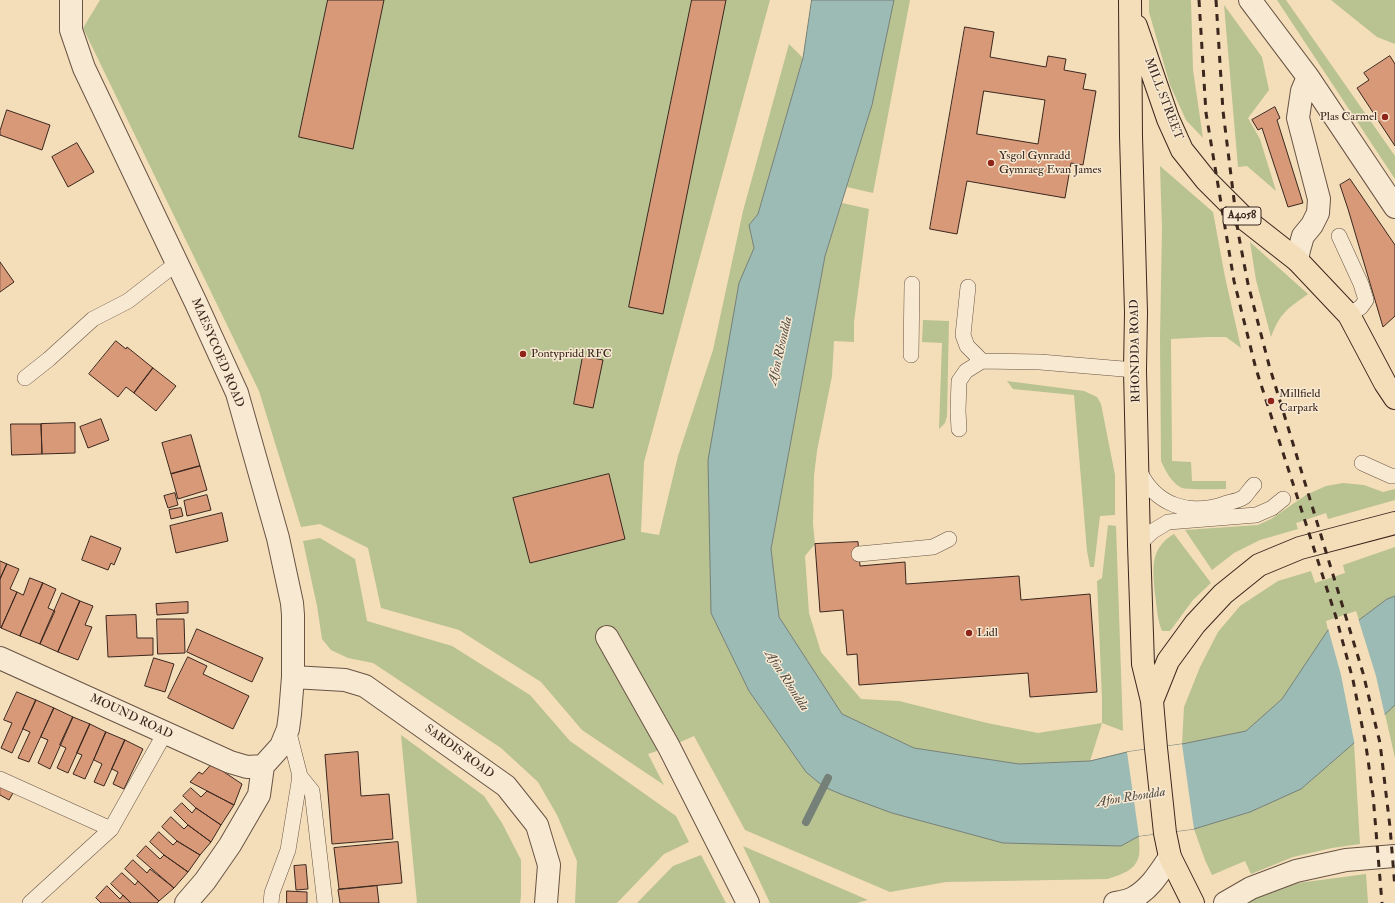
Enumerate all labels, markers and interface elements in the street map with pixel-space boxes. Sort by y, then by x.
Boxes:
street label: MILL STREET [1141,56,1185,142]
place label: Plas Carmel [1320,110,1377,124]
marker: Plas Carmel [1380,112,1390,122]
place label: Ysgol Gynradd Gymraeg Evan James [999,149,1102,177]
marker: Ysgol Gynradd Gymraeg Evan James [986,158,996,168]
road number: A4058 [1223,207,1261,225]
street label: MAESYCOED ROAD [187,296,247,410]
street label: RHONDDA ROAD [1128,299,1144,403]
water label: Afon Rhondda [766,315,796,387]
place label: Pontypridd RFC [531,347,612,361]
marker: Pontypridd RFC [518,349,528,359]
place label: Millfield Carpark [1279,387,1321,415]
marker: Millfield Carpark [1266,396,1276,406]
place label: Lidl [977,626,998,640]
marker: Lidl [964,628,974,638]
water label: Afon Rhondda [760,647,812,715]
street label: MOUND ROAD [87,692,175,742]
street label: SARDIS ROAD [422,722,496,782]
water label: Afon Rhondda [1095,785,1167,811]

